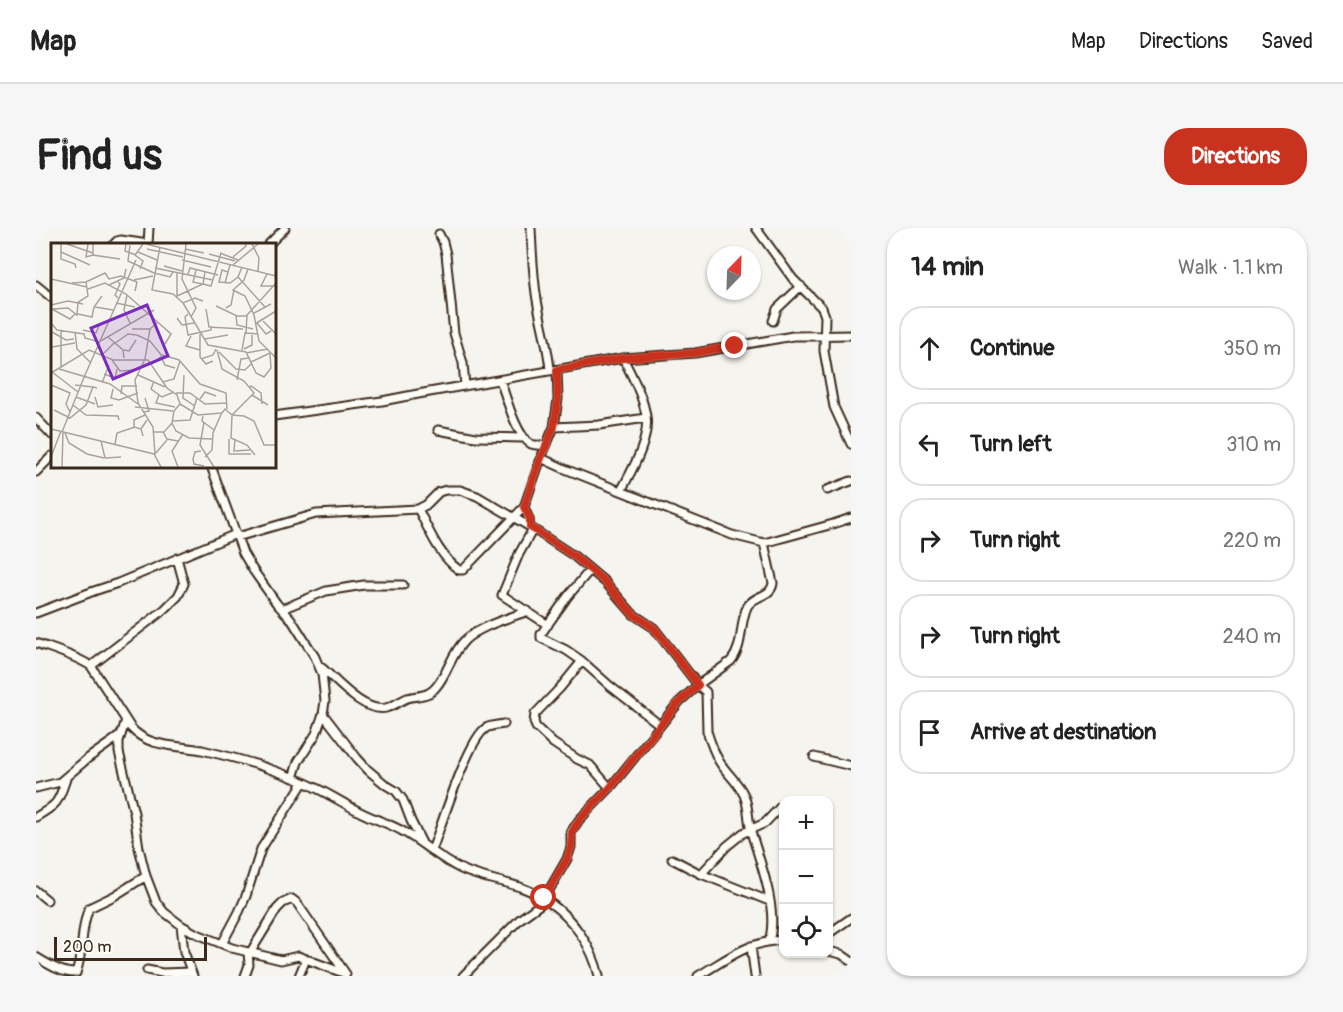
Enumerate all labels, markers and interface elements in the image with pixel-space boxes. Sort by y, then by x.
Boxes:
text: Map [30,24,76,59]
text: Map [1071,28,1106,55]
text: Directions [1139,28,1228,55]
text: Saved [1261,28,1313,55]
button: Directions [1164,128,1307,185]
text: Find us [36,130,162,182]
inset map [51,243,276,468]
north arrow [707,246,761,300]
text: 14 min [911,251,984,283]
text: Walk · 1.1 km [1178,255,1283,280]
route end [721,332,747,358]
icon: ahead [913,332,946,365]
text: Continue [970,334,1054,362]
text: 350 m [1223,336,1281,361]
icon: left [913,428,946,461]
text: Turn left [970,430,1052,458]
text: 310 m [1226,432,1281,457]
icon: right [913,524,946,557]
text: Turn right [970,526,1060,554]
text: 220 m [1223,528,1281,553]
icon: right [913,620,946,653]
text: Turn right [970,622,1060,650]
text: 240 m [1222,624,1281,649]
icon: arrive [913,716,946,749]
text: Arrive at destination [970,718,1156,746]
map controls [779,796,833,958]
button: + [779,796,833,850]
button: − [779,850,833,904]
route start [530,884,556,910]
button: locate [779,904,833,958]
scale bar [54,934,207,962]
text: 200 m [63,937,111,957]

